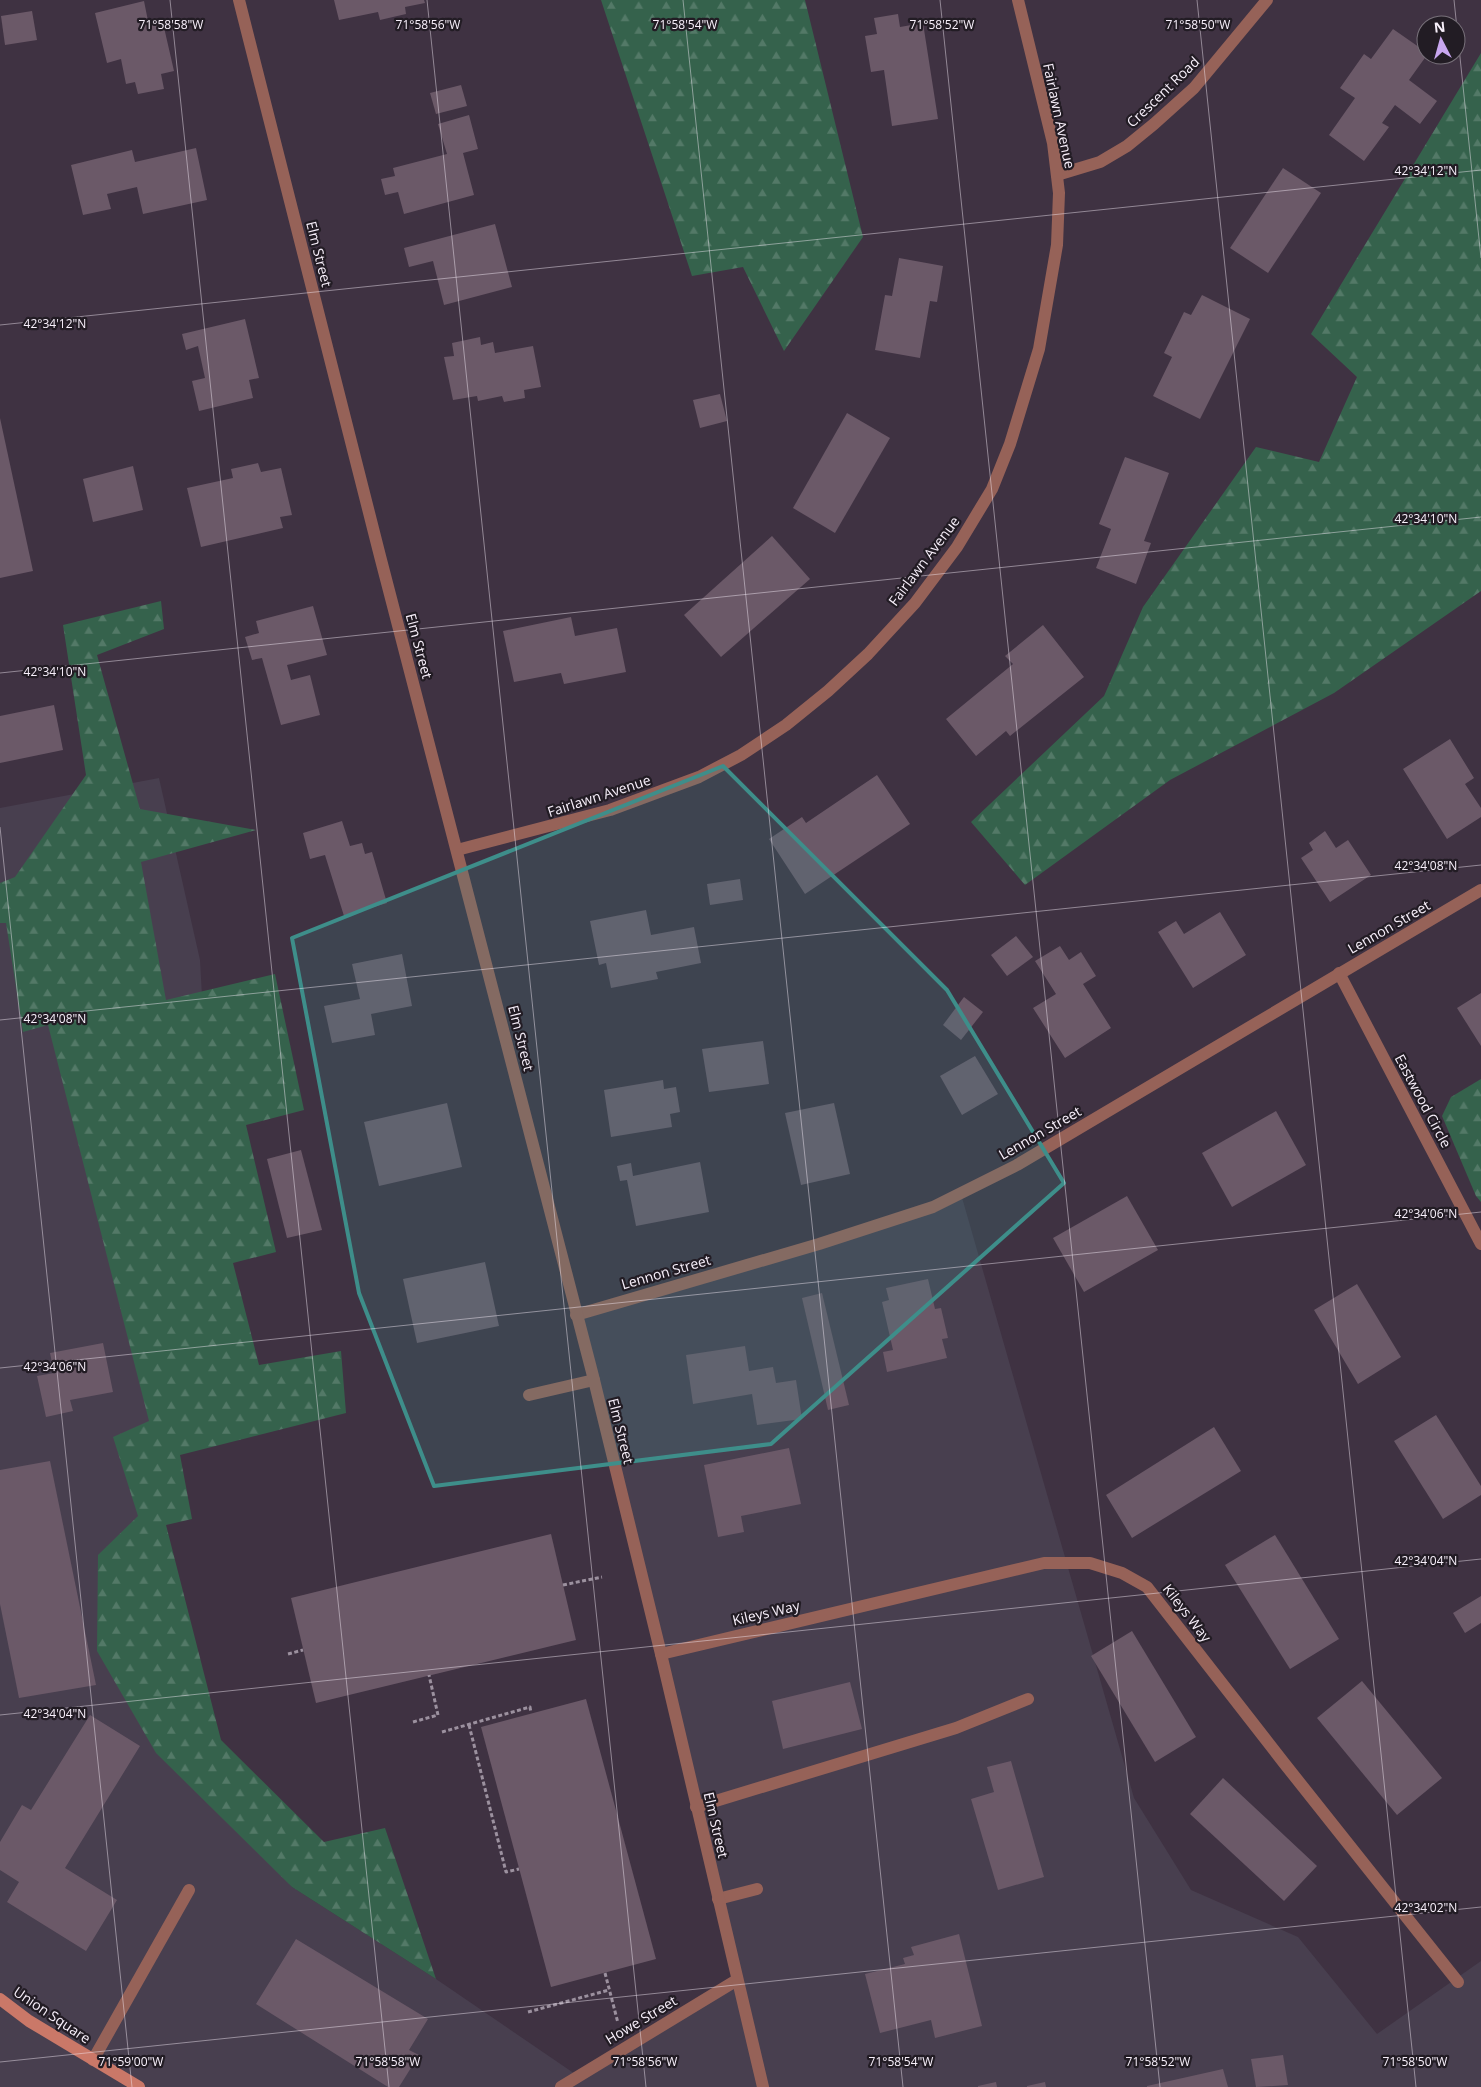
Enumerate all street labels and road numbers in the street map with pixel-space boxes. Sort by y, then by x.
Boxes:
street label: Crescent Road [1122,52,1203,131]
street label: Fairlawn Avenue [1039,61,1080,171]
street label: Elm Street [302,219,337,289]
street label: Fairlawn Avenue [884,512,964,609]
street label: Elm Street [402,611,437,681]
street label: Fairlawn Avenue [545,770,653,821]
street label: Lennon Street [1344,895,1433,958]
street label: Elm Street [504,1003,539,1073]
street label: Eastwood Circle [1391,1051,1456,1151]
street label: Lennon Street [995,1101,1084,1164]
street label: Lennon Street [619,1250,713,1293]
street label: Elm Street [604,1396,639,1466]
street label: Kileys Way [1159,1580,1217,1646]
street label: Kileys Way [730,1595,802,1629]
street label: Elm Street [700,1790,733,1860]
street label: Union Square [10,1982,95,2047]
street label: Howe Street [601,1991,680,2048]

